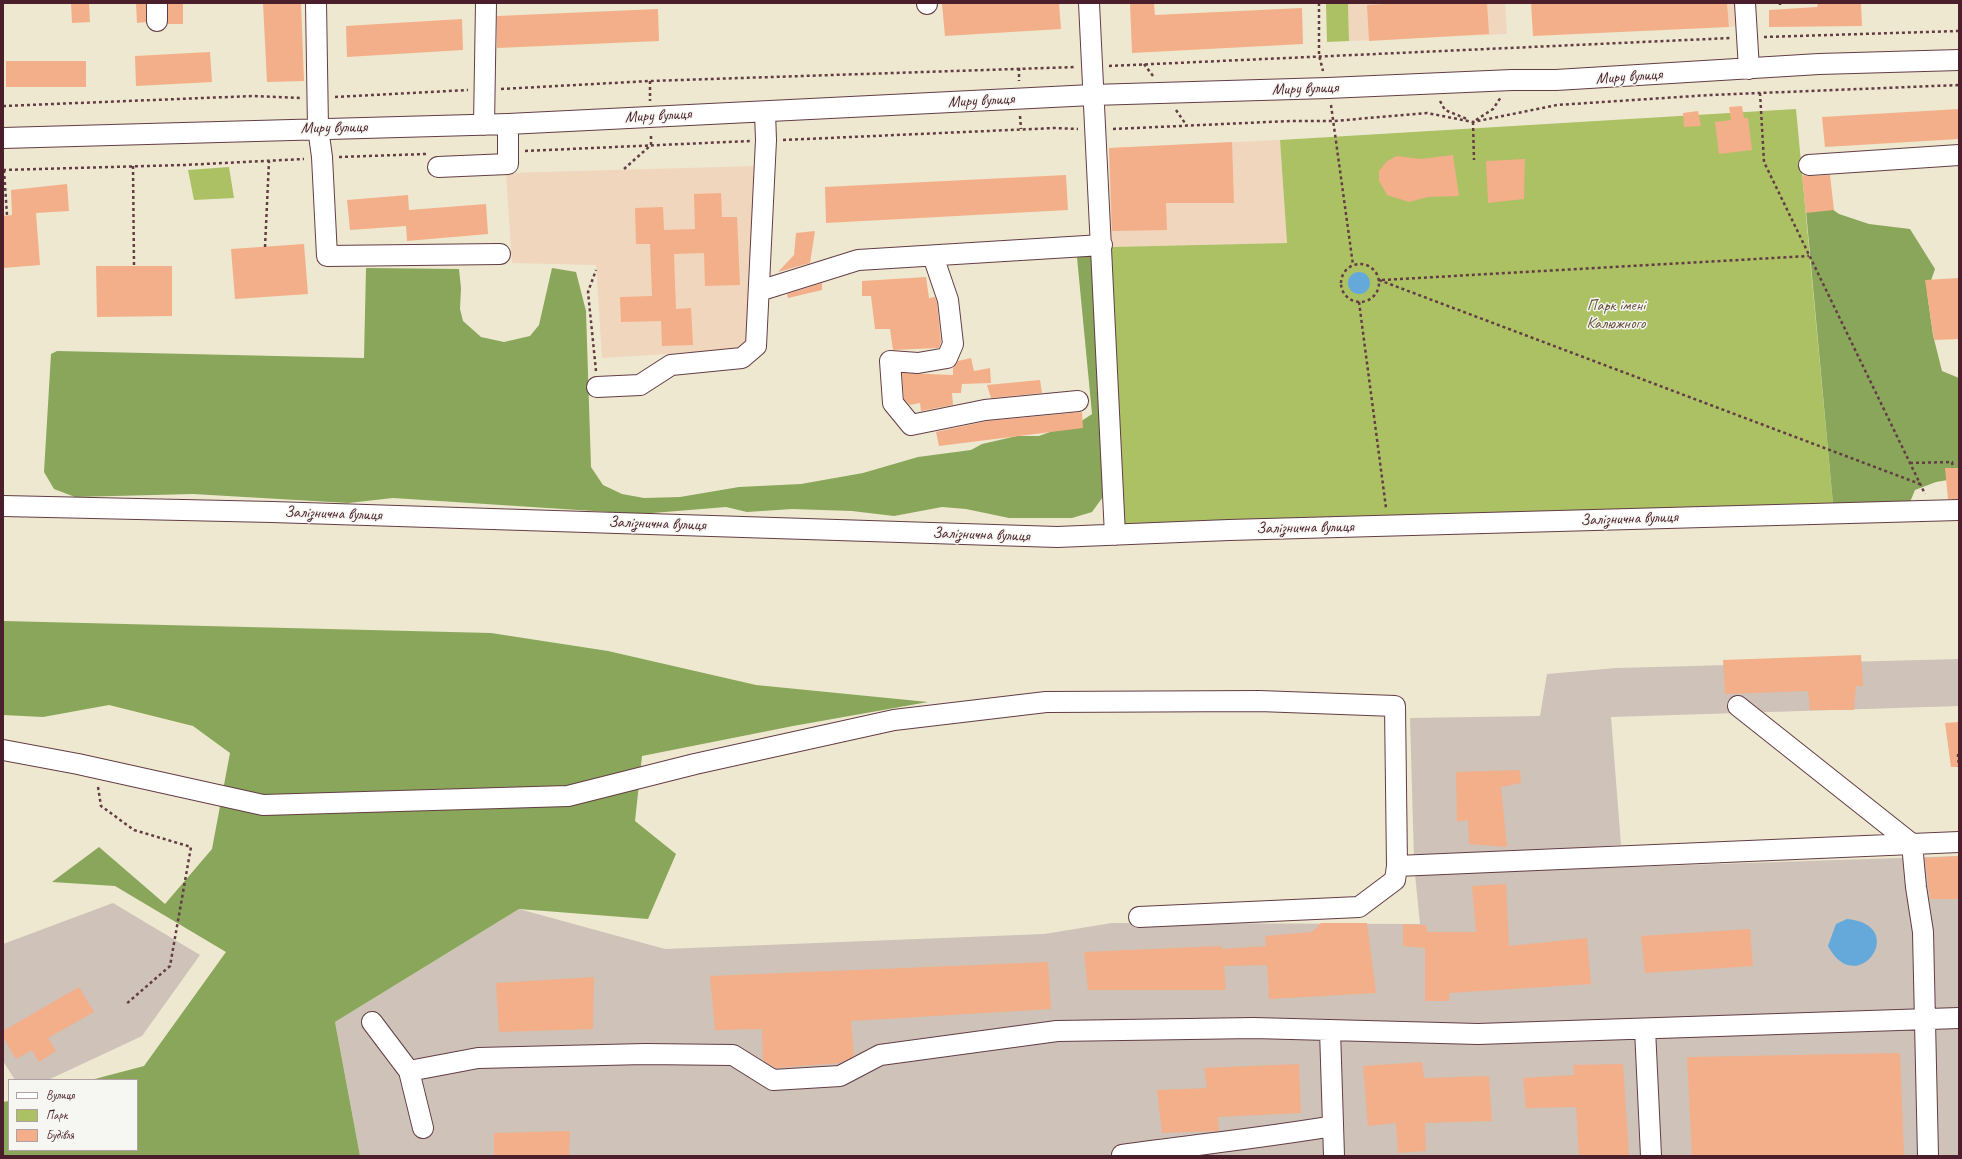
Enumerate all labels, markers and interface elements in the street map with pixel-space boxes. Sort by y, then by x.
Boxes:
street label: Миру вулиця [1595,65,1663,89]
street label: Миру вулиця [1271,78,1339,100]
street label: Миру вулиця [947,90,1015,112]
street label: Миру вулиця [624,105,692,127]
street label: Миру вулиця [301,118,367,138]
park label: Парк імені Калюжного [1587,296,1645,334]
street label: Залізнична вулиця [284,503,382,525]
street label: Залізнична вулиця [1580,508,1678,530]
street label: Залізнична вулиця [608,513,706,535]
street label: Залізнична вулиця [1256,518,1354,538]
street label: Залізнична вулиця [932,524,1030,546]
legend [8,1079,138,1151]
text: Вулиця [46,1087,74,1103]
text: Парк [46,1107,67,1123]
text: Будівля [46,1127,74,1143]

